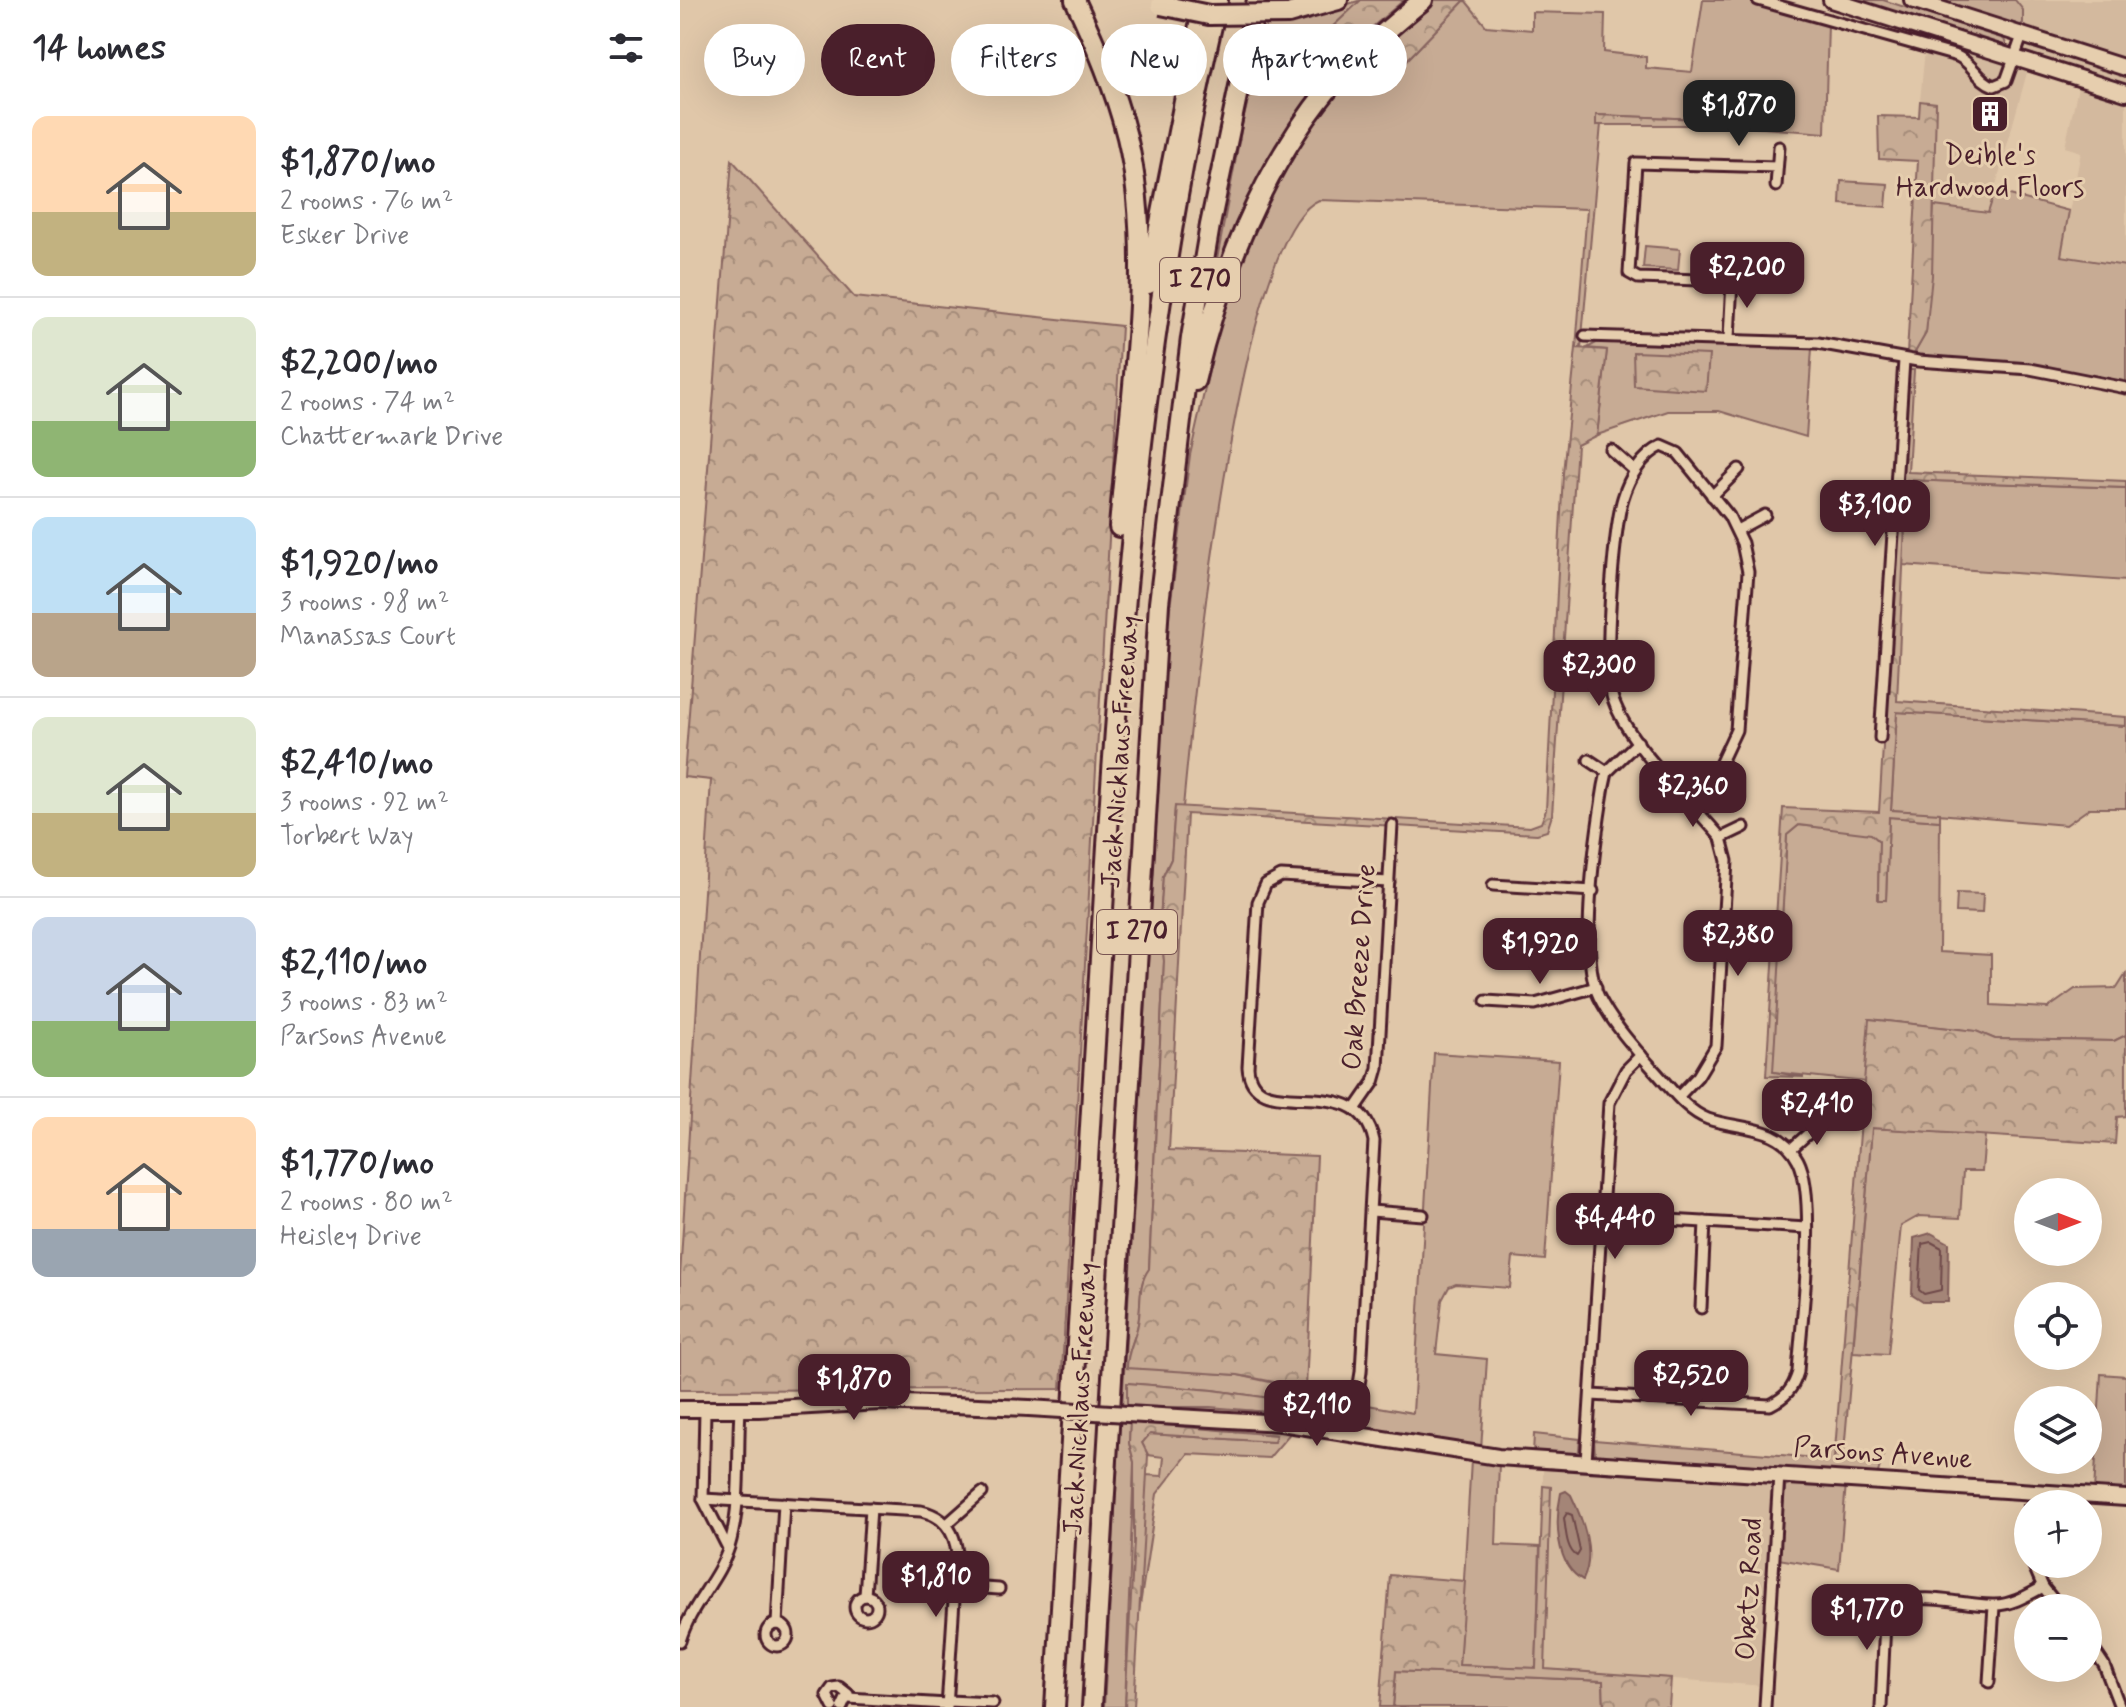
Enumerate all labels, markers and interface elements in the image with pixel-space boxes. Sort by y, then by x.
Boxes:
chip: Buy [704,24,805,96]
chip: Rent [821,24,935,96]
chip: Filters [951,24,1085,96]
chip: New [1101,24,1207,96]
chip: Apartment [1223,24,1407,96]
text: 14 homes [32,26,166,71]
icon: filters [604,26,648,70]
pin: $1,870 [1674,80,1804,148]
text: $1,870 [1701,89,1777,123]
building icon: Deible's Hardwood Floors [1969,93,2011,135]
place label: Deible's Hardwood Floors [1896,138,2084,207]
text: $1,870/mo [280,140,436,185]
icon: home [96,148,192,244]
text: 2 rooms · 76 m² [280,185,453,219]
text: Esker Drive [280,219,409,253]
pin: $2,200 [1682,242,1812,310]
text: $2,200 [1708,251,1786,285]
road number: I 270 [1160,258,1240,302]
text: $2,200/mo [280,341,438,386]
icon: home [96,349,192,445]
text: 2 rooms · 74 m² [280,386,455,420]
text: Chattermark Drive [280,420,503,454]
pin: $3,100 [1810,480,1940,548]
text: $3,100 [1838,489,1912,523]
text: $1,920/mo [280,541,439,586]
icon: home [96,549,192,645]
text: 3 rooms · 98 m² [280,586,449,620]
street label: Jack Nicklaus Freeway [1093,614,1149,890]
text: Manassas Court [280,620,456,654]
pin: $2,300 [1534,640,1664,708]
text: $2,300 [1562,649,1636,683]
text: $2,410/mo [280,741,433,786]
icon: home [96,749,192,845]
pin: $2,360 [1628,761,1758,829]
text: $2,360 [1657,770,1729,804]
text: 3 rooms · 92 m² [280,786,449,820]
text: Torbert Way [280,820,414,854]
street label: Oak Breeze Drive [1334,863,1386,1071]
road number: I 270 [1097,910,1177,954]
pin: $2,380 [1673,910,1803,978]
pin: $1,920 [1475,918,1605,986]
text: $2,380 [1701,919,1775,953]
text: $1,920 [1501,927,1579,961]
text: $2,110/mo [280,941,427,986]
icon: home [96,949,192,1045]
text: 3 rooms · 83 m² [280,986,448,1020]
text: Parsons Avenue [280,1020,446,1054]
pin: $2,410 [1752,1079,1882,1147]
text: $2,410 [1780,1088,1854,1122]
text: $1,770/mo [280,1141,434,1186]
icon: home [96,1149,192,1245]
north arrow [2014,1178,2102,1266]
map controls [2014,1178,2102,1682]
text: 2 rooms · 80 m² [280,1186,453,1220]
pin: $4,440 [1550,1193,1680,1261]
text: $4,440 [1574,1202,1656,1236]
text: Heisley Drive [280,1220,422,1254]
street label: Jack Nicklaus Freeway [1055,1261,1107,1537]
button: locate [2014,1282,2102,1370]
pin: $2,520 [1626,1350,1756,1418]
pin: $1,870 [789,1354,919,1422]
text: $2,520 [1652,1359,1730,1393]
text: $1,870 [816,1363,892,1397]
pin: $2,110 [1252,1380,1382,1448]
button: layers [2014,1386,2102,1474]
text: $2,110 [1282,1389,1352,1423]
street label: Parsons Avenue [1792,1429,1974,1479]
button: + [2014,1490,2102,1578]
street label: Obetz Road [1728,1517,1772,1661]
pin: $1,810 [871,1551,1001,1619]
text: $1,810 [900,1560,972,1594]
pin: $1,770 [1802,1584,1932,1652]
text: $1,770 [1830,1593,1904,1627]
button: − [2014,1594,2102,1682]

